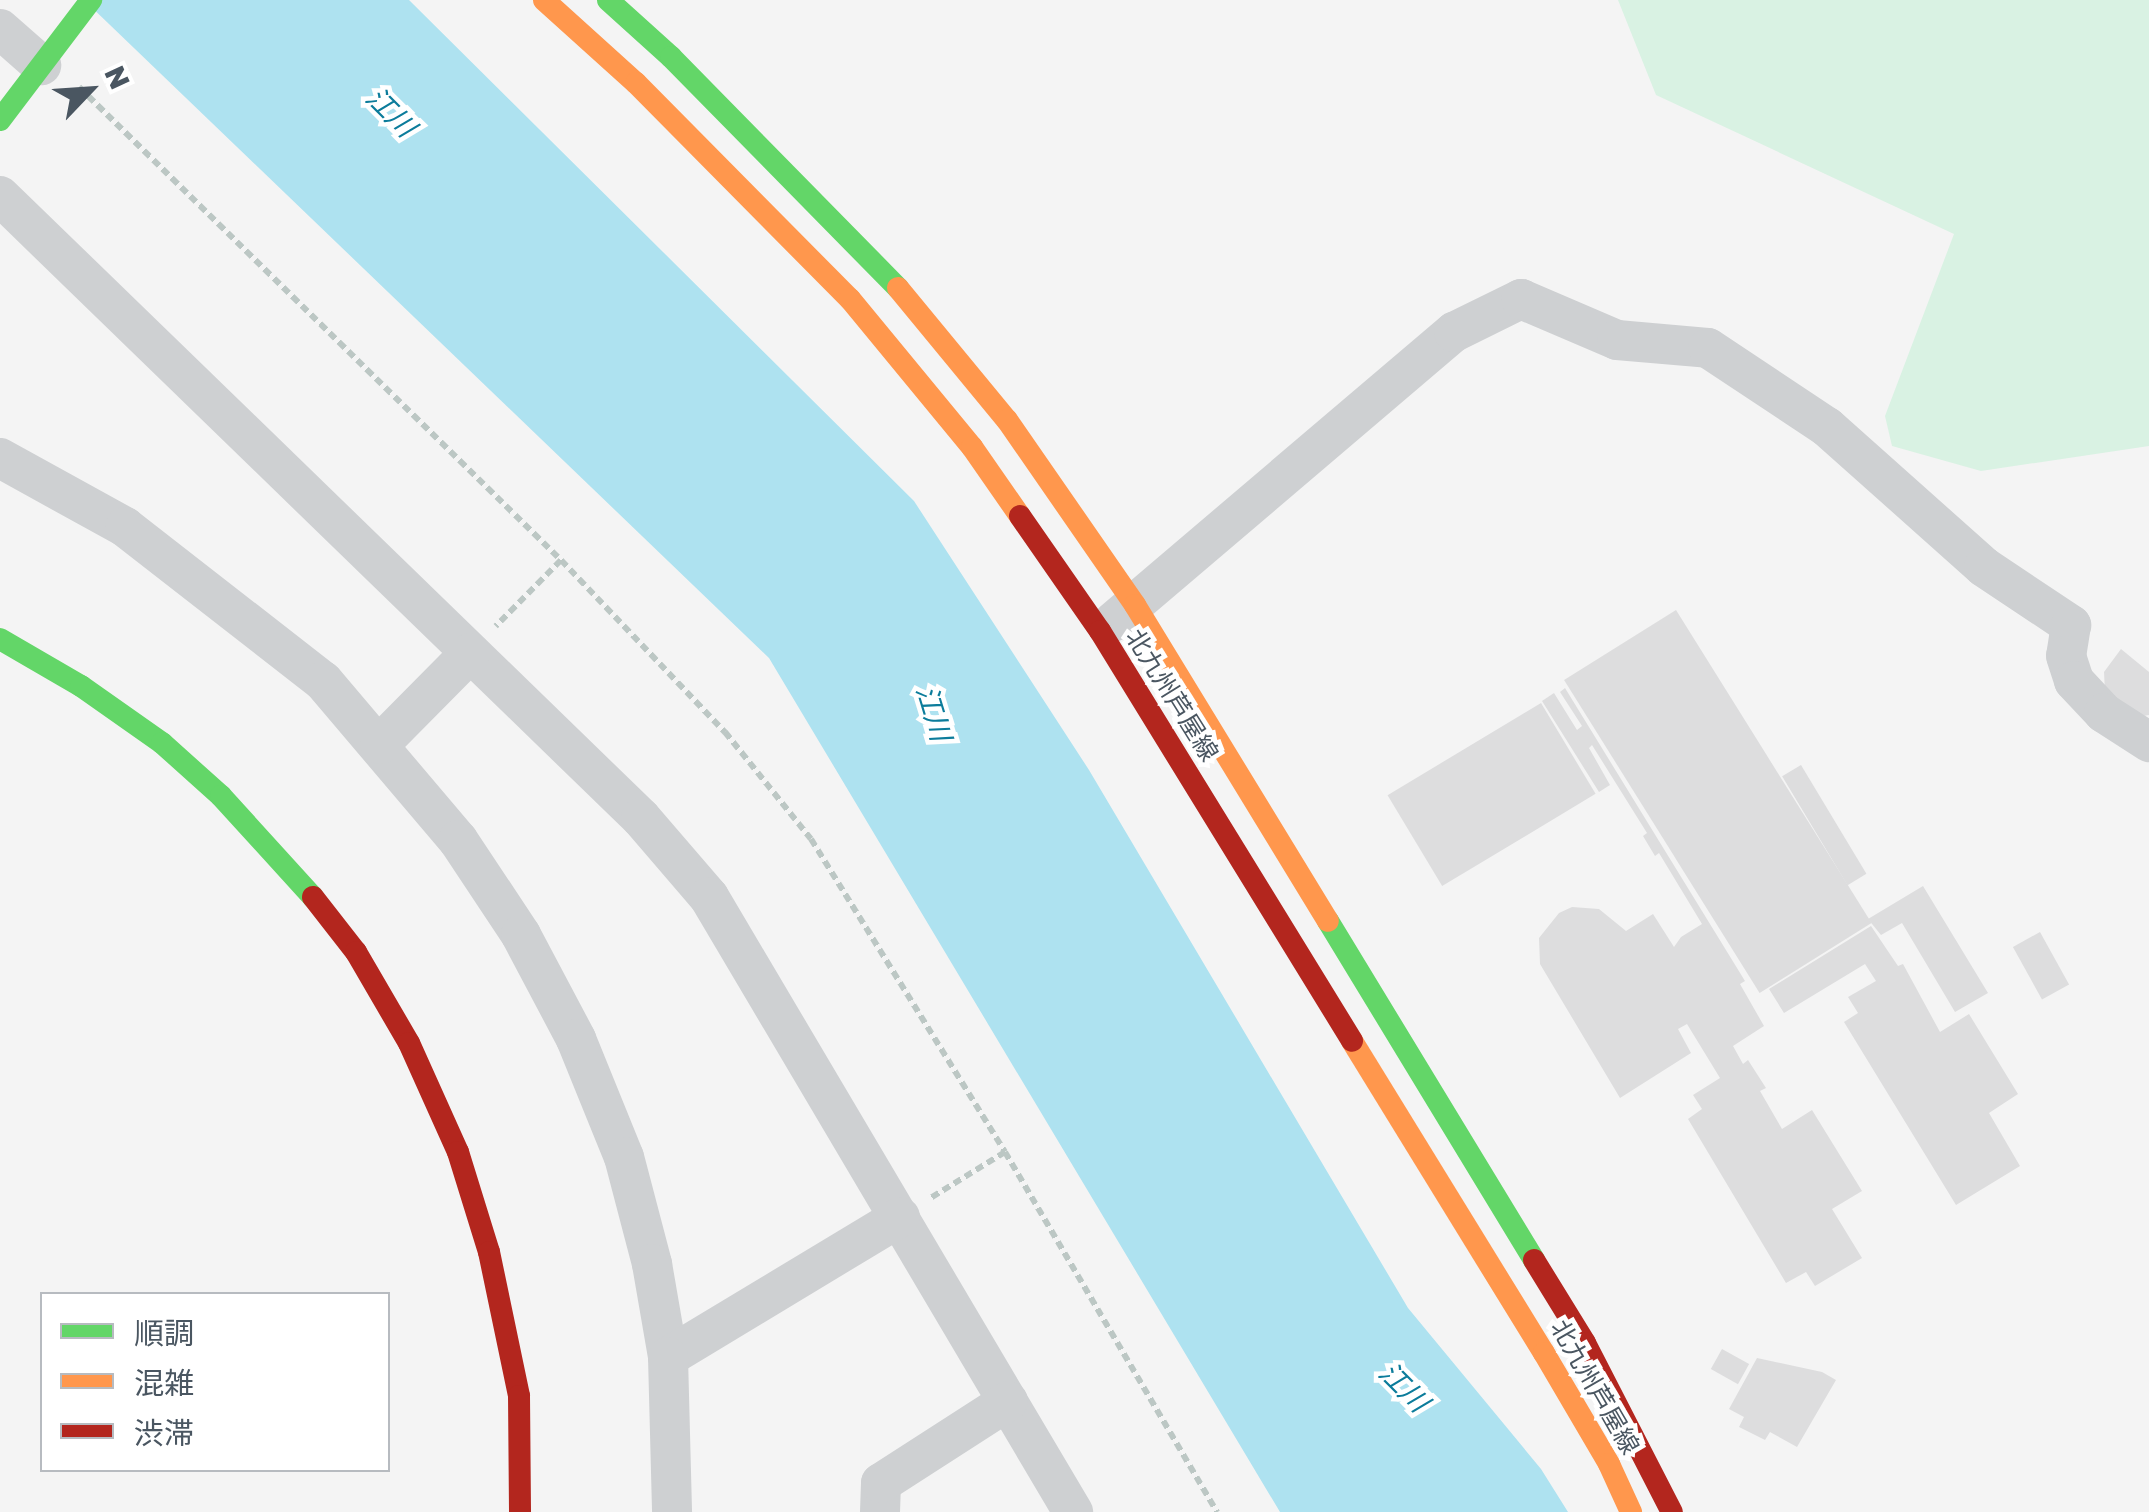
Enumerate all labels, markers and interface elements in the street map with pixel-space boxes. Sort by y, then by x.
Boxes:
north arrow [40,40,140,140]
text: N [98,60,137,94]
water label: 江川 [359,80,423,144]
street label: 北九州芦屋線 [1120,623,1224,767]
water label: 江川 [910,681,958,745]
legend [40,1292,390,1472]
text: 順調 [134,1315,194,1351]
street label: 北九州芦屋線 [1545,1315,1645,1459]
water label: 江川 [1372,1355,1436,1419]
text: 混雑 [134,1365,194,1401]
text: 渋滞 [134,1415,194,1451]

